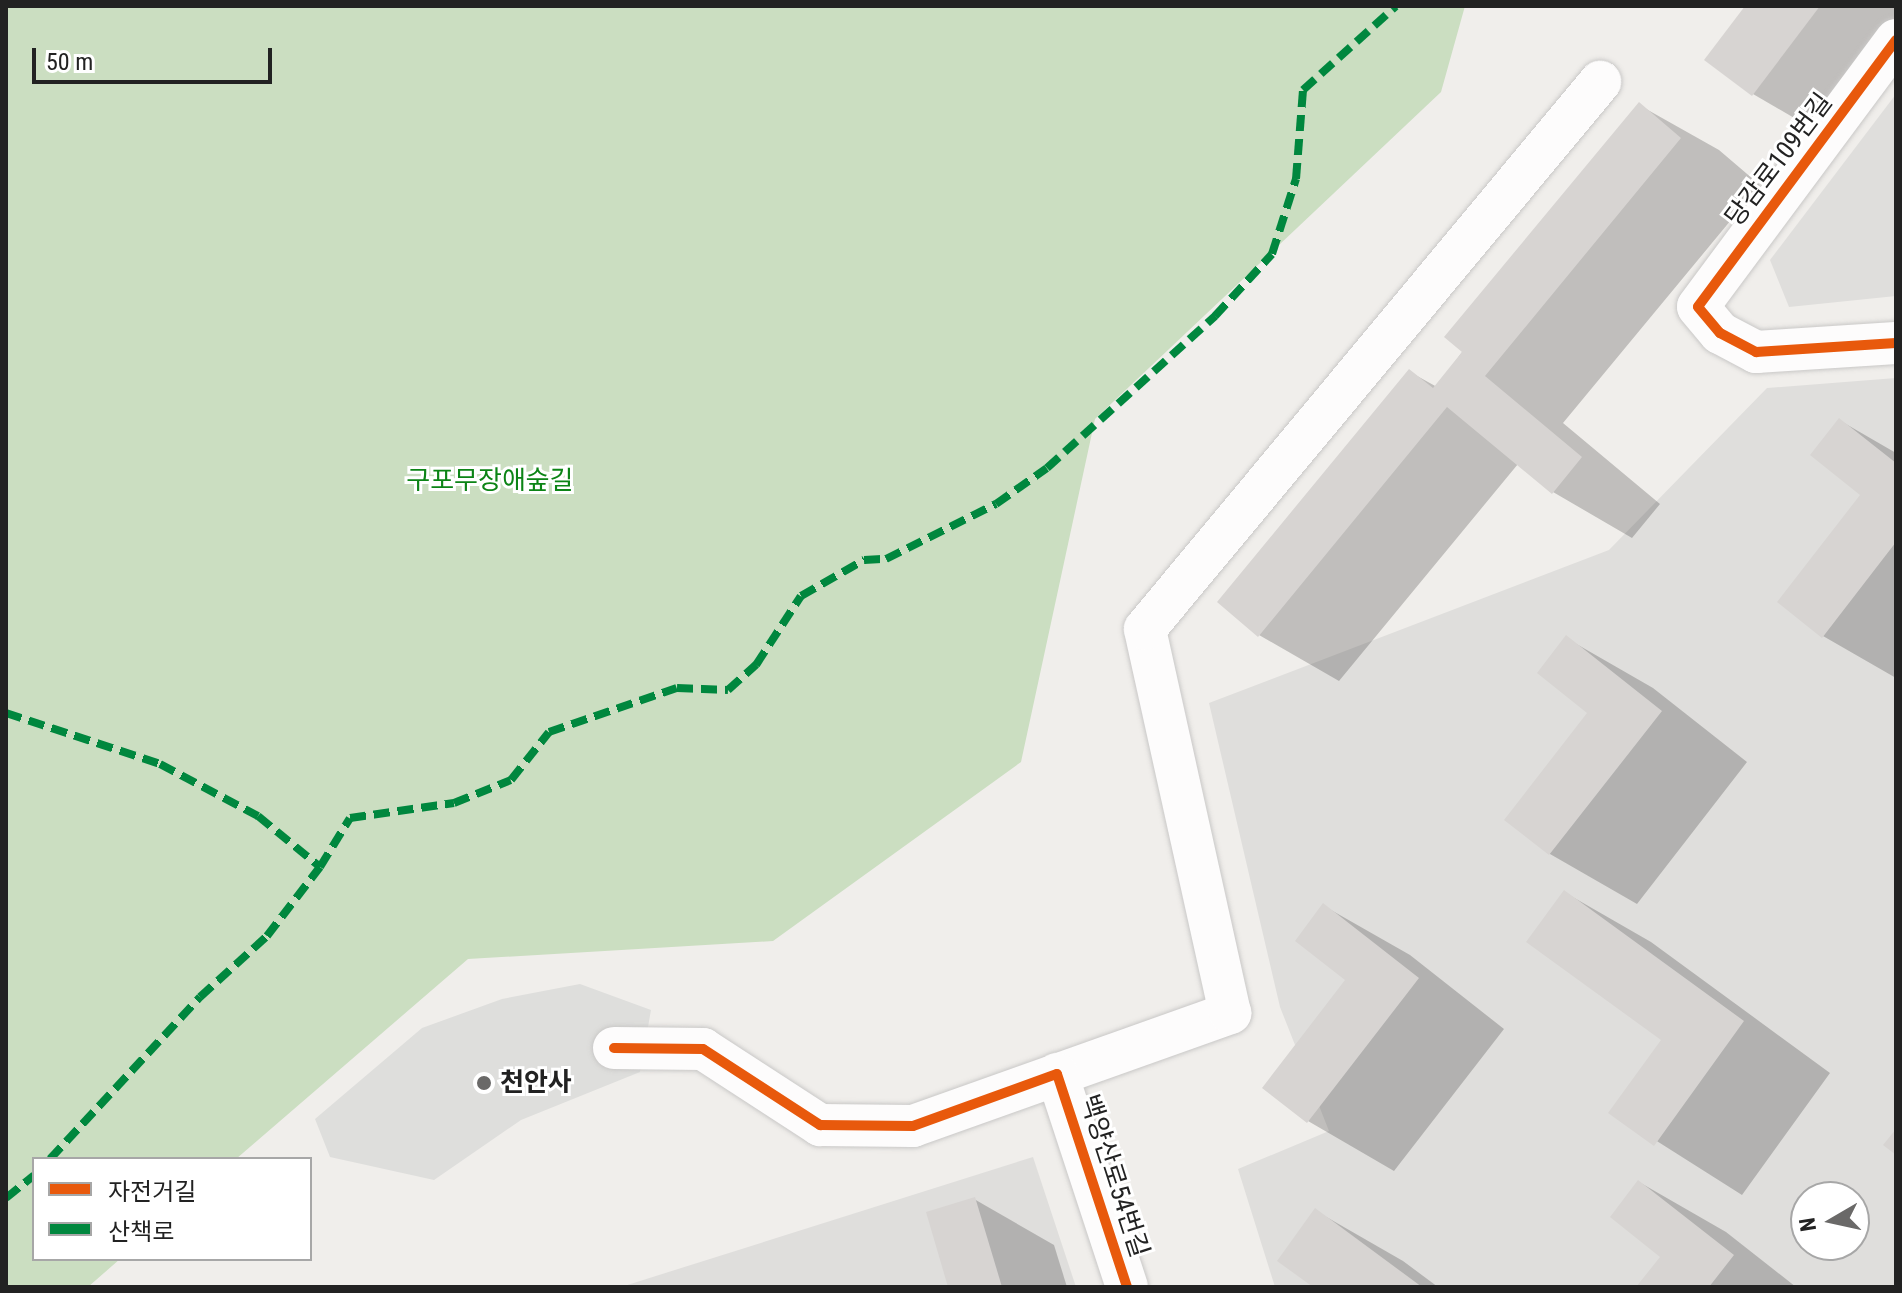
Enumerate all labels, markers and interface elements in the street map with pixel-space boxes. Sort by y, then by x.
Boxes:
scale bar [36,32,276,82]
text: 50 m [46,48,93,76]
street label: 당감로109번길 [1719,87,1839,233]
park label: 구포무장애숲길 [406,465,574,497]
place label: 천안사 [500,1067,572,1099]
marker: 천안사 [475,1074,493,1092]
street label: 백양산로54번길 [1073,1091,1155,1261]
legend [32,1157,312,1261]
text: 자전거길 [108,1178,196,1206]
north arrow [1790,1181,1870,1261]
text: N [1794,1216,1821,1233]
text: 산책로 [108,1218,174,1246]

